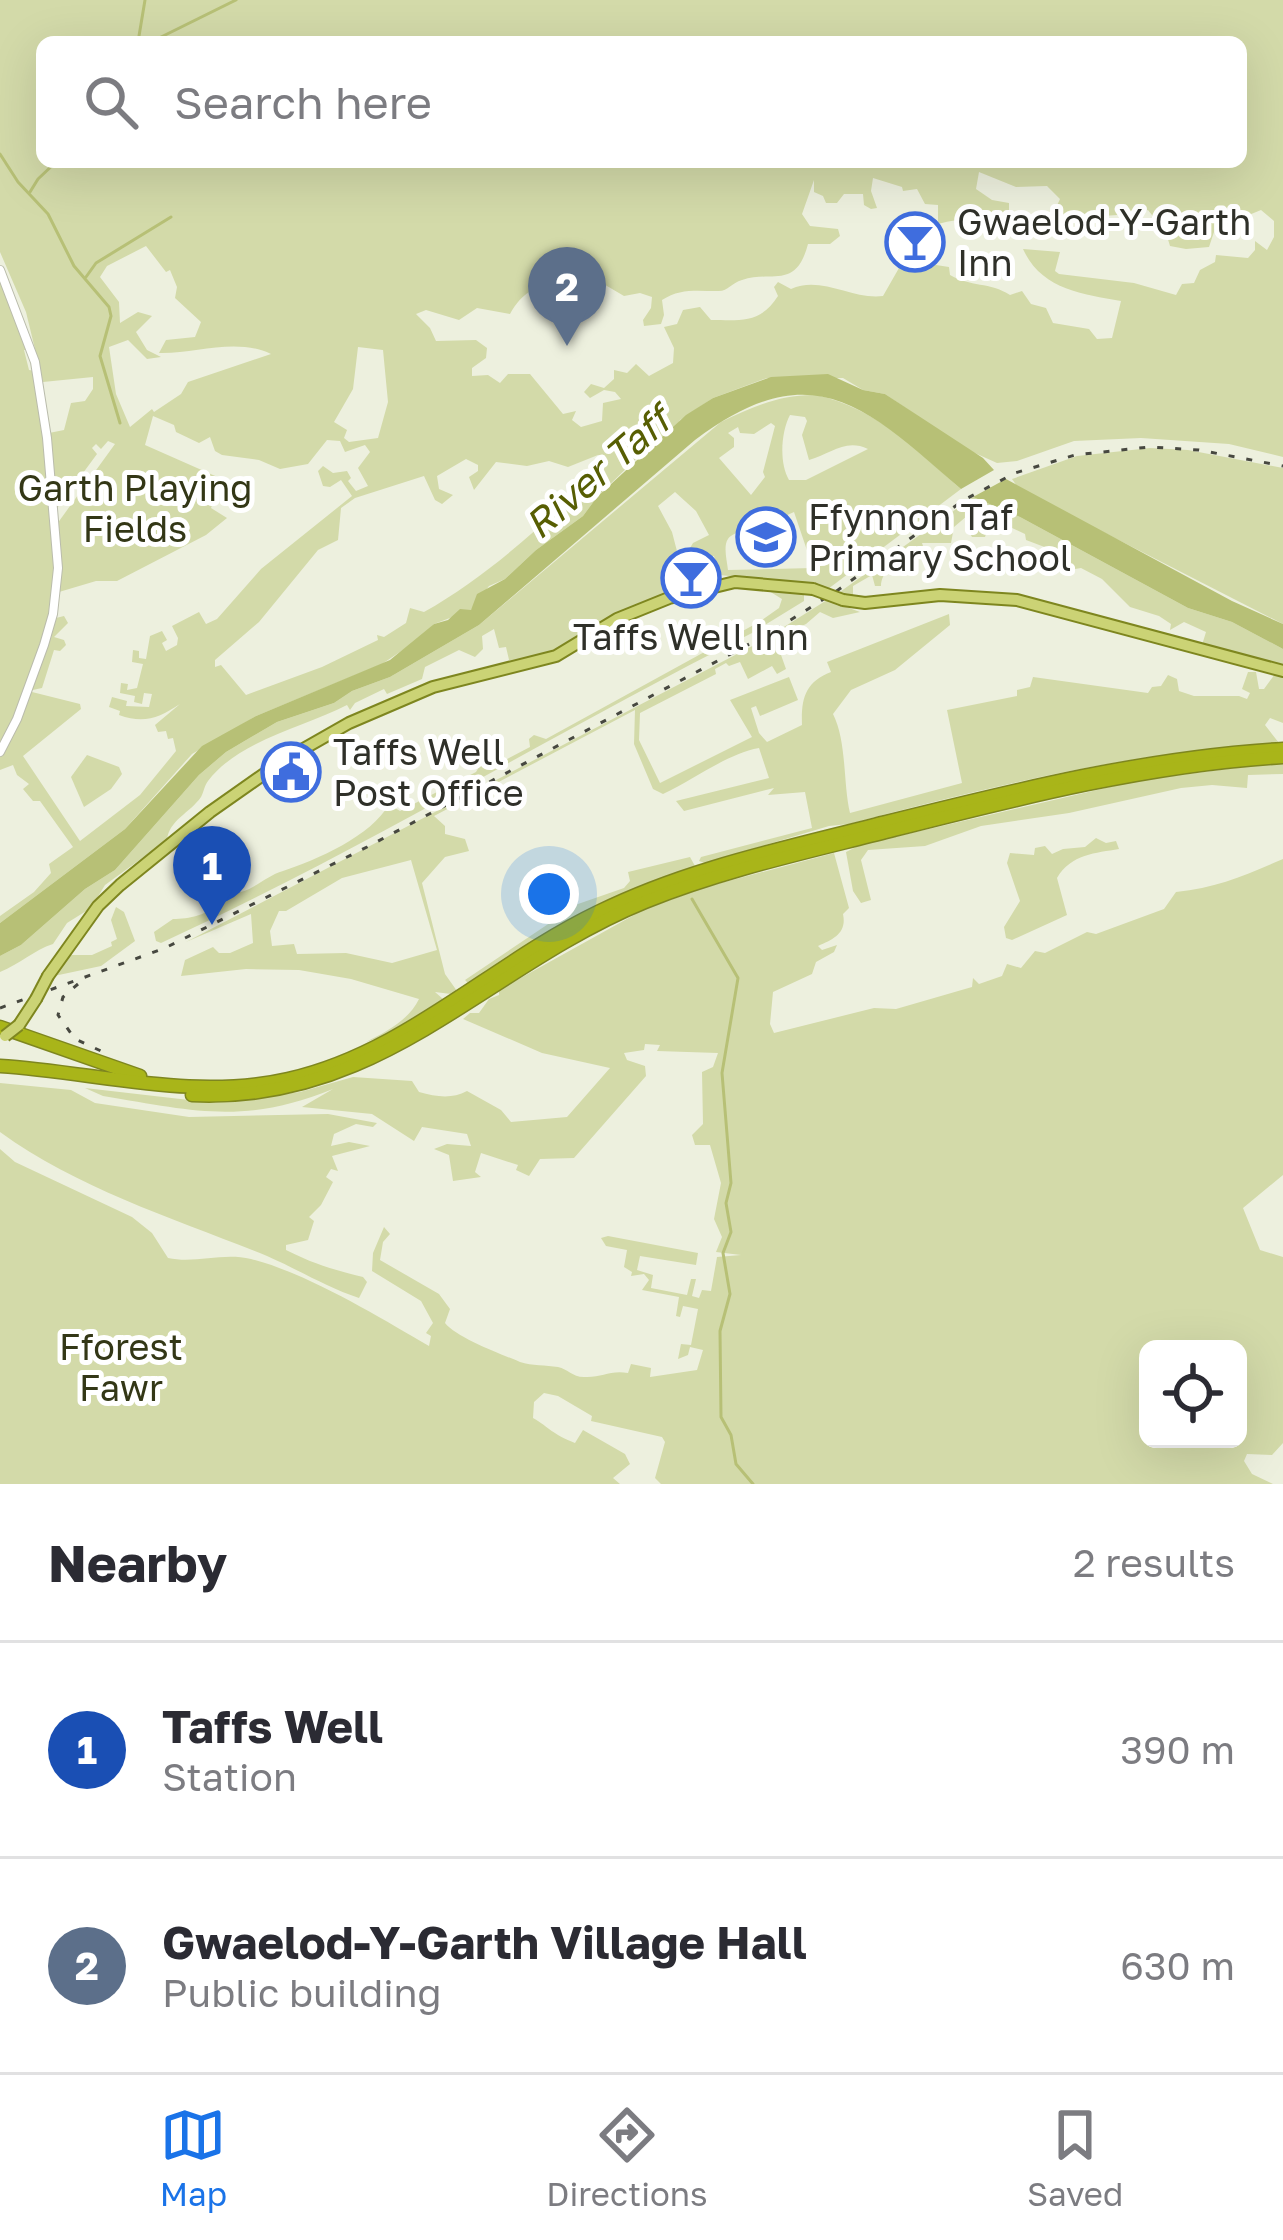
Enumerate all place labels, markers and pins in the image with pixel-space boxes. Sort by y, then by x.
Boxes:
place label: Gwaelod-Y-Garth Inn [957,200,1251,284]
bar icon: Gwaelod-Y-Garth Inn [884,211,946,273]
pin: 2 [528,247,606,346]
place label: Ffynnon Taf Primary School [808,495,1071,579]
school or university icon: Ffynnon Taf Primary School [735,506,797,568]
bar icon: Taffs Well Inn [660,547,722,609]
place label: Taffs Well Inn [573,615,809,658]
place label: Taffs Well Post Office [333,730,524,814]
public building icon: Taffs Well Post Office [260,741,322,803]
pin: 1 [173,826,251,925]

